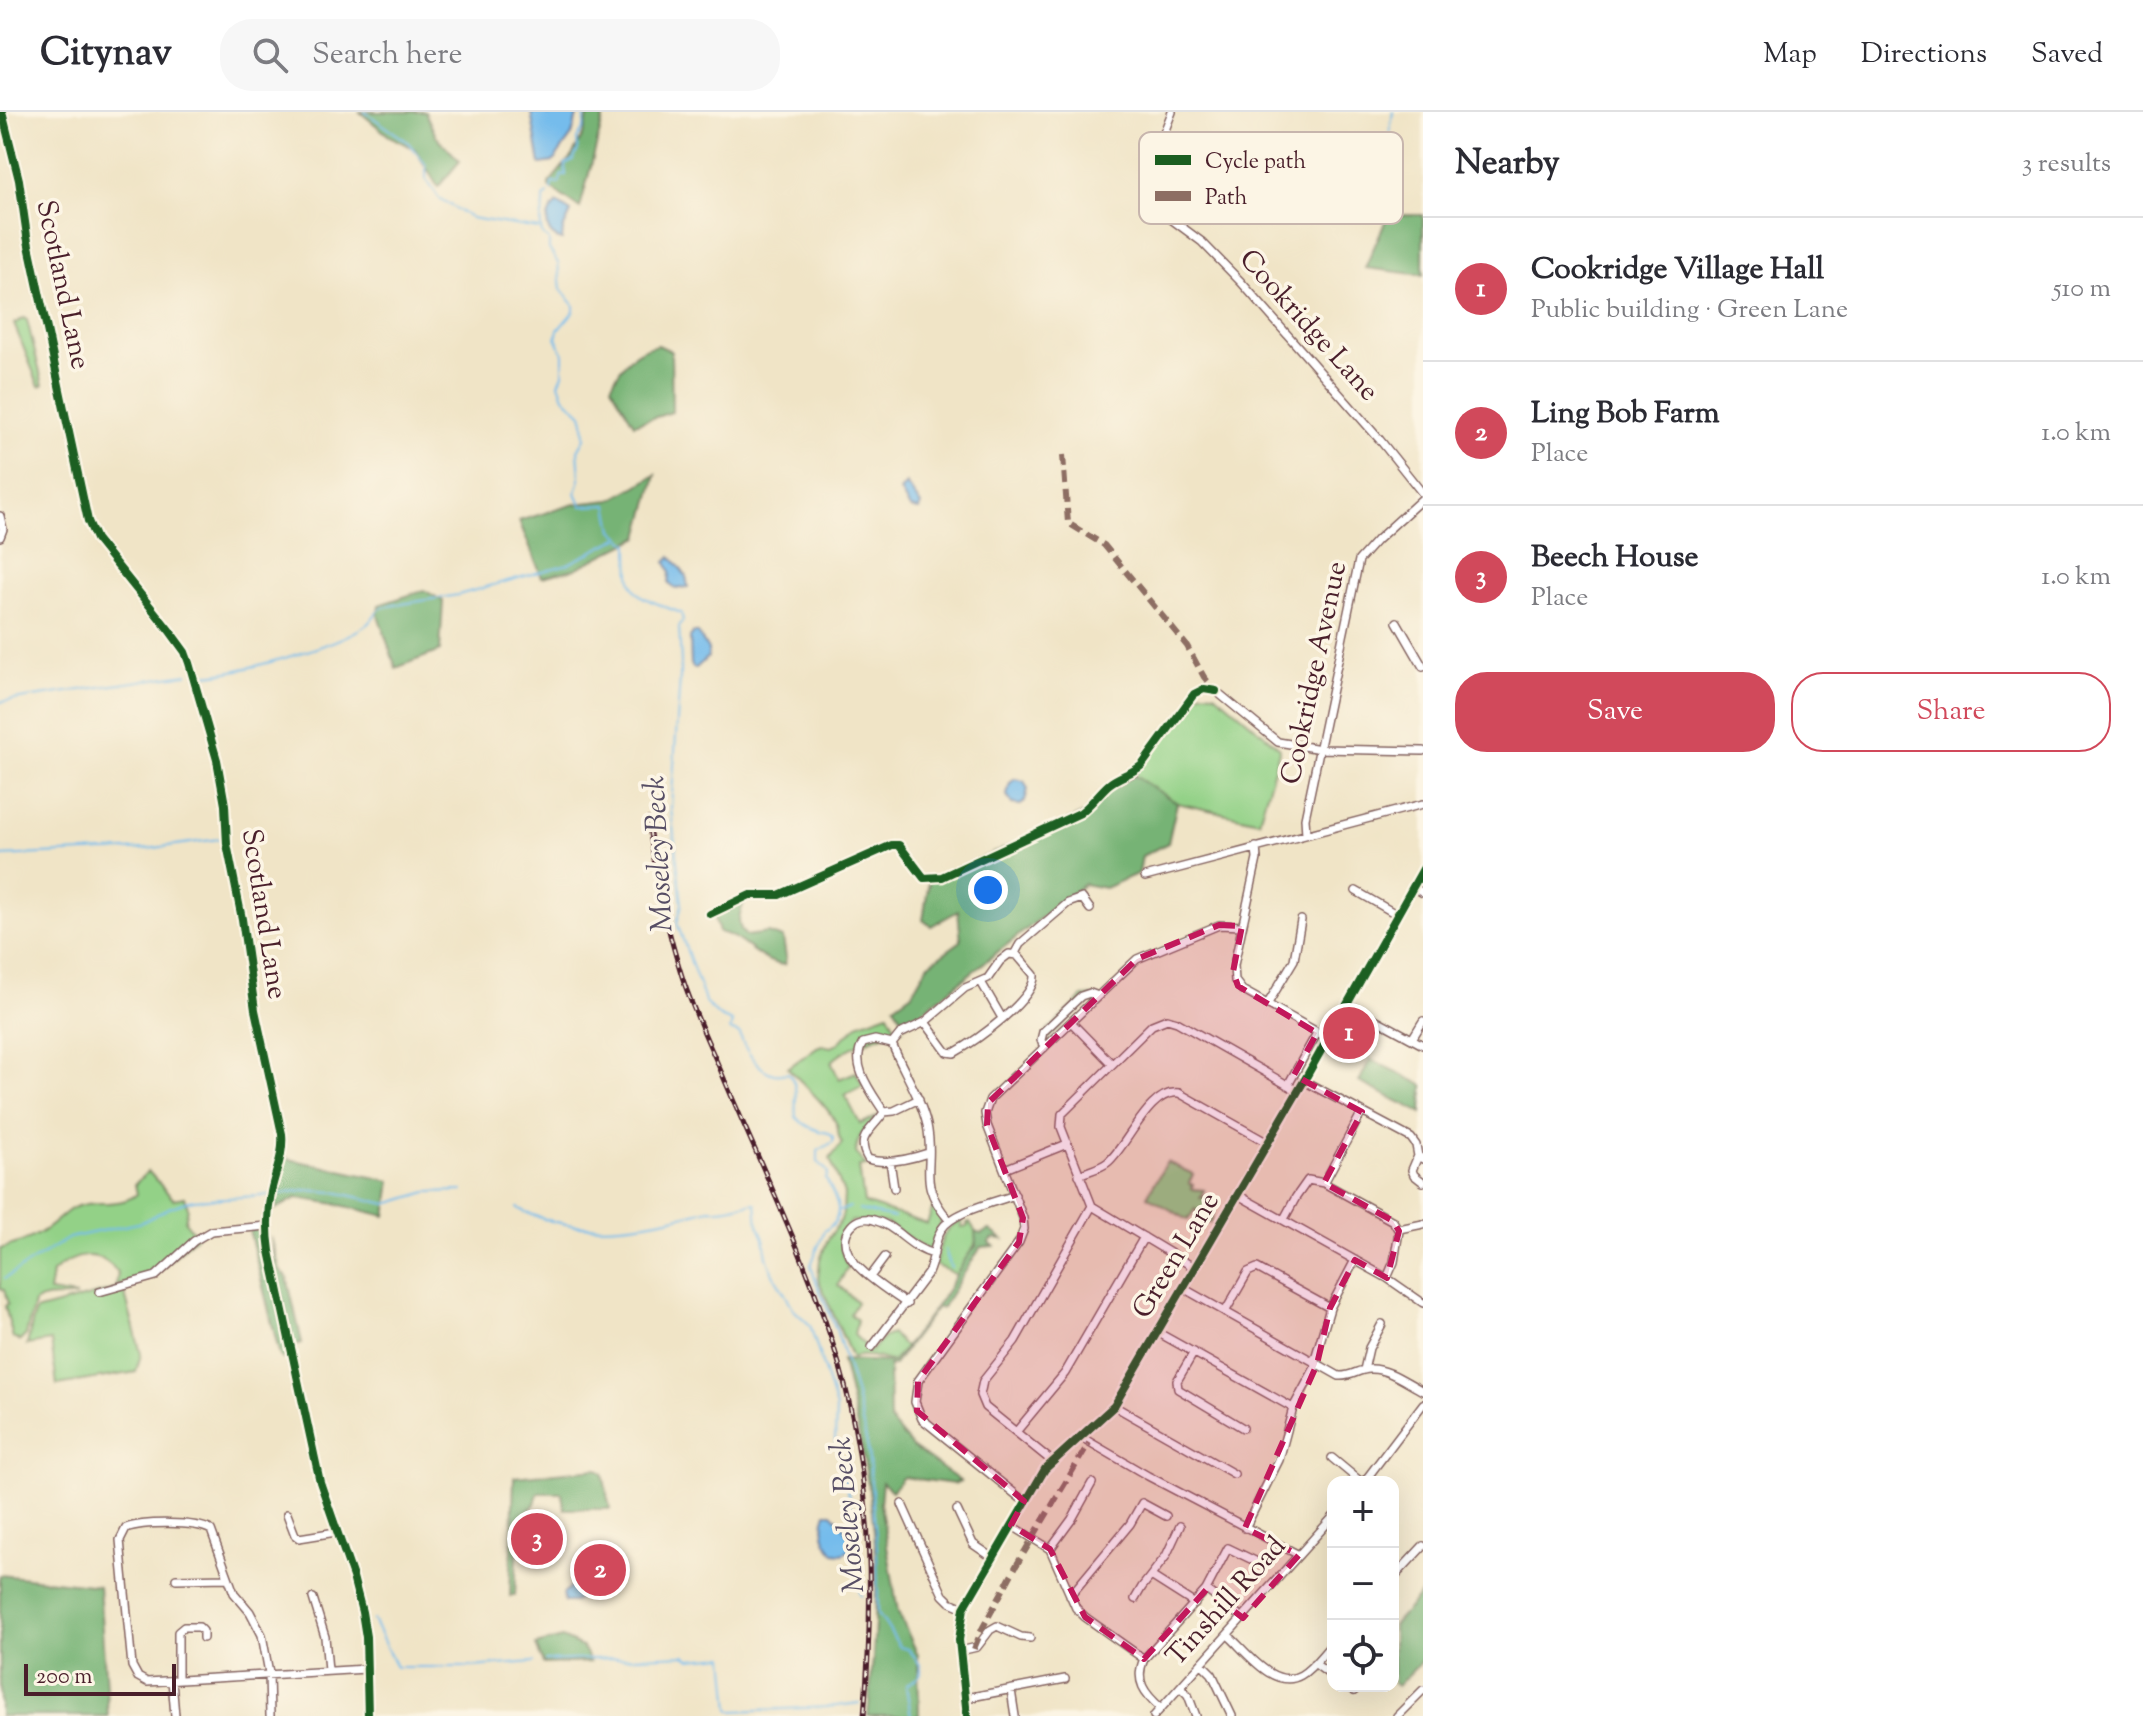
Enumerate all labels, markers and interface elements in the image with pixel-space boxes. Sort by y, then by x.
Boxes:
search box [220,19,780,91]
text: Citynav [40,28,172,82]
icon: search [248,33,292,77]
text: Search here [312,34,462,77]
text: Map [1763,35,1817,75]
text: Directions [1861,35,1987,75]
text: Saved [2031,35,2103,75]
legend [1139,132,1403,224]
text: Nearby [1455,140,1560,189]
text: 3 results [2022,146,2111,183]
text: Cycle path [1205,147,1306,179]
text: Path [1205,183,1248,215]
street label: Scotland Lane [25,197,99,373]
street label: Cookridge Lane [1229,241,1387,411]
text: Cookridge Village Hall [1531,249,1824,292]
text: 1 [1477,271,1485,308]
text: 510 m [2053,271,2111,308]
text: Public building · Green Lane [1531,292,1848,329]
text: Ling Bob Farm [1531,393,1720,436]
text: 2 [1475,415,1487,452]
text: 1.0 km [2041,415,2111,452]
text: Place [1531,436,1588,473]
text: Beech House [1531,537,1698,580]
street label: Cookridge Avenue [1272,558,1358,788]
text: 3 [1476,559,1486,596]
text: 1.0 km [2041,559,2111,596]
text: Place [1531,580,1588,617]
button: Save [1455,672,1775,752]
button: Share [1791,672,2111,752]
water label: Moseley Beck [634,775,686,933]
street label: Scotland Lane [230,826,296,1002]
your location [968,870,1008,910]
pin: 1 [1323,1003,1375,1063]
street label: Green Lane [1124,1185,1230,1327]
water label: Moseley Beck [821,1435,877,1595]
map controls [1327,1476,1399,1692]
button: + [1327,1476,1399,1548]
pin: 3 [511,1509,563,1569]
street label: Tinshill Road [1158,1528,1296,1676]
pin: 2 [574,1540,626,1600]
button: − [1327,1548,1399,1620]
button: locate [1327,1620,1399,1692]
scale bar [24,1660,176,1696]
text: 200 m [36,1662,92,1694]

